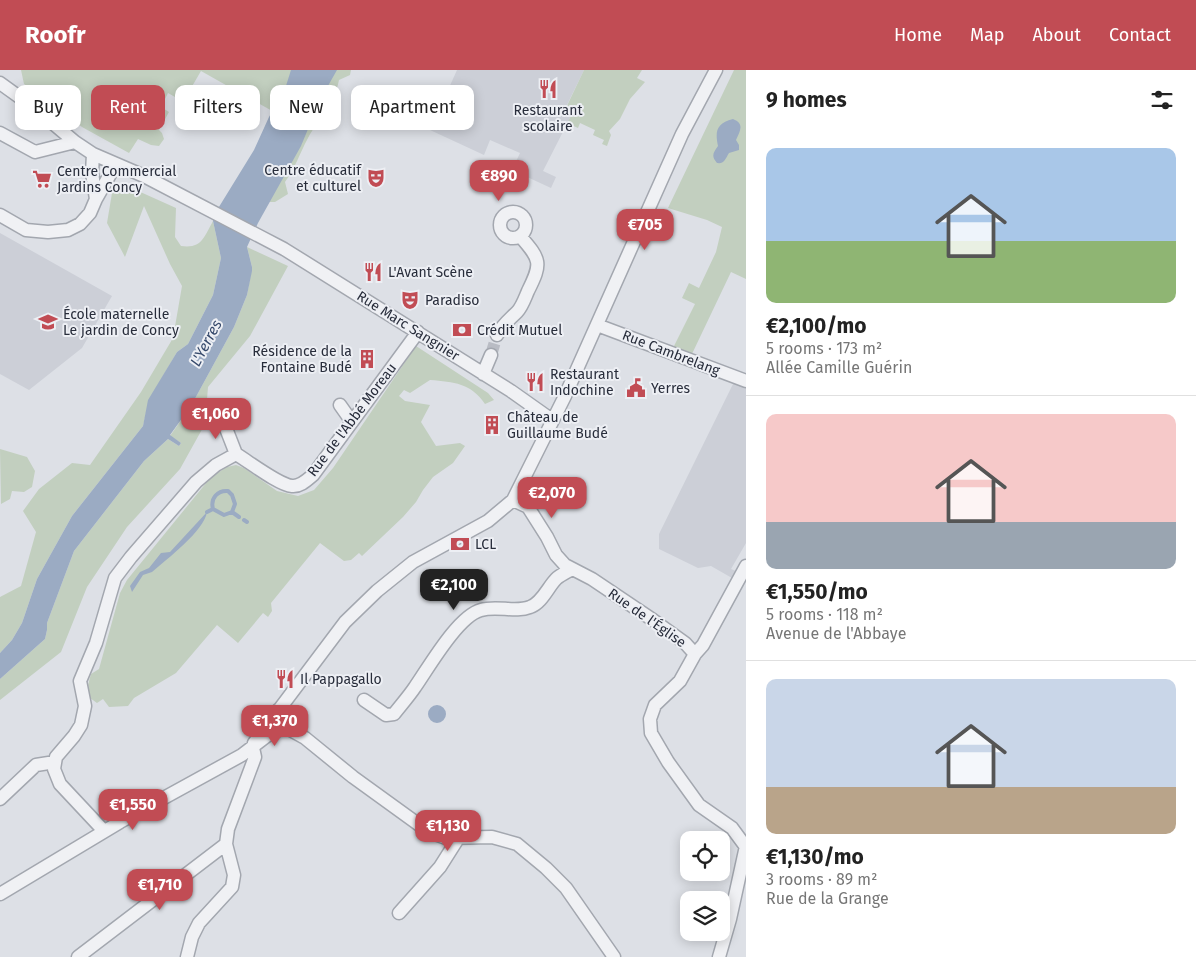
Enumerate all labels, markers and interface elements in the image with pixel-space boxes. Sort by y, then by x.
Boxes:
text: Roofr [25,21,86,49]
text: Home [894,24,942,46]
text: Map [970,24,1004,46]
text: About [1032,24,1081,46]
text: Contact [1109,24,1171,46]
restaurant icon: Restaurant scolaire [537,78,559,100]
chip: Buy [15,85,81,130]
chip: Rent [91,85,165,130]
chip: Filters [175,85,260,130]
chip: New [270,85,341,130]
chip: Apartment [351,85,474,130]
icon: filters [1148,86,1176,114]
text: 9 homes [766,87,847,113]
place label: Restaurant scolaire [514,102,583,135]
pin: €890 [469,160,529,202]
place label: Centre éducatif et culturel [264,162,362,195]
place label: Centre Commercial Jardins Concy [57,163,176,196]
text: €890 [481,166,517,185]
theatre icon: Centre éducatif et culturel [365,167,387,189]
supermarket icon: Centre Commercial Jardins Concy [31,168,53,190]
icon: home [926,181,1016,271]
pin: €705 [615,208,675,251]
text: €705 [628,215,662,234]
restaurant icon: L'Avant Scène [362,261,384,283]
place label: L'Avant Scène [388,264,473,281]
street label: Rue Marc Sangnier [354,288,463,365]
theatre icon: Paradiso [399,289,421,311]
place label: Paradiso [425,292,480,309]
place label: École maternelle Le jardin de Concy [63,305,179,339]
school or university icon: École maternelle Le jardin de Concy [37,311,59,333]
text: €2,100/mo [766,313,867,339]
water label: L'Yerres [186,317,226,369]
bank icon: Crédit Mutuel [451,319,473,341]
place label: Crédit Mutuel [477,322,562,339]
street label: Rue Cambrelang [620,327,723,380]
text: 5 rooms · 173 m² [766,339,882,358]
place label: Résidence de la Fontaine Budé [252,343,352,376]
building icon: Résidence de la Fontaine Budé [356,348,378,370]
text: Allée Camille Guérin [766,358,912,377]
street label: Rue de l'Abbé Moreau [304,360,400,480]
place label: Restaurant Indochine [550,366,620,399]
restaurant icon: Restaurant Indochine [524,371,546,393]
public building icon: Yerres [625,377,647,399]
place label: Yerres [651,380,691,397]
pin: €1,060 [175,398,257,440]
text: €1,060 [192,404,240,423]
place label: Château de Guillaume Budé [507,409,608,442]
building icon: Château de Guillaume Budé [481,414,503,436]
icon: home [926,446,1016,536]
pin: €2,070 [511,476,593,519]
text: €2,070 [529,483,575,502]
bank icon: LCL [449,533,471,555]
place label: LCL [475,536,496,553]
pin: €2,100 [413,568,495,611]
text: €2,100 [431,575,477,594]
text: €1,550/mo [766,579,868,605]
street label: Rue de l'Église [605,584,690,651]
text: 5 rooms · 118 m² [766,605,883,624]
text: Avenue de l'Abbaye [766,624,906,643]
restaurant icon: Il Pappagallo [274,668,296,690]
place label: Il Pappagallo [300,671,382,688]
pin: €1,370 [234,704,316,747]
text: €1,370 [252,711,298,730]
icon: home [926,711,1016,801]
pin: €1,550 [92,788,174,831]
text: €1,550 [110,795,156,814]
pin: €1,130 [407,810,489,852]
text: €1,130 [426,816,470,835]
map controls [680,831,730,941]
button: locate [680,831,730,881]
text: €1,130/mo [766,844,864,870]
pin: €1,710 [119,868,201,911]
text: 3 rooms · 89 m² [766,870,877,889]
text: €1,710 [138,875,182,894]
text: Rue de la Grange [766,889,889,908]
button: layers [680,891,730,941]

